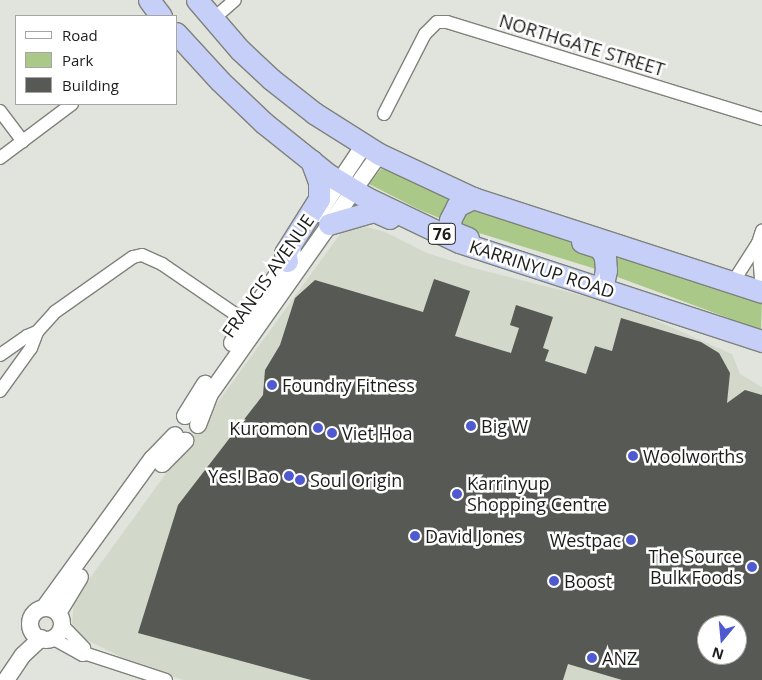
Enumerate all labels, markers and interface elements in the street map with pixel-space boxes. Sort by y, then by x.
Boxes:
street label: NORTHGATE STREET [497,10,667,80]
legend [15,15,178,105]
text: Road [62,25,98,45]
text: Park [62,50,93,70]
text: Building [62,75,119,95]
street label: FRANCIS AVENUE [218,210,318,342]
road number: 76 [427,220,457,248]
street label: KARRINYUP ROAD [467,235,617,303]
place label: Foundry Fitness [282,374,415,396]
marker: Foundry Fitness [266,379,278,391]
place label: Big W [481,415,528,437]
place label: Kuromon [229,417,308,439]
marker: Big W [465,420,477,432]
marker: Kuromon [312,422,324,434]
place label: Viet Hoa [342,422,413,444]
marker: Viet Hoa [326,427,338,439]
place label: Woolworths [643,445,744,467]
marker: Woolworths [627,450,639,462]
place label: Yes! Bao [208,465,279,487]
place label: Soul Origin [310,469,402,491]
marker: Yes! Bao [283,470,295,482]
place label: Karrinyup Shopping Centre [467,473,607,516]
marker: Soul Origin [294,474,306,486]
marker: Karrinyup Shopping Centre [451,488,463,500]
place label: David Jones [425,525,523,547]
place label: Westpac [550,529,621,551]
marker: David Jones [409,530,421,542]
marker: Westpac [625,534,637,546]
place label: The Source Bulk Foods [648,546,742,588]
marker: The Source Bulk Foods [746,561,758,573]
place label: Boost [564,570,612,592]
marker: Boost [548,575,560,587]
north arrow [697,615,747,665]
text: N [710,643,726,665]
place label: ANZ [602,647,637,669]
marker: ANZ [586,652,598,664]

